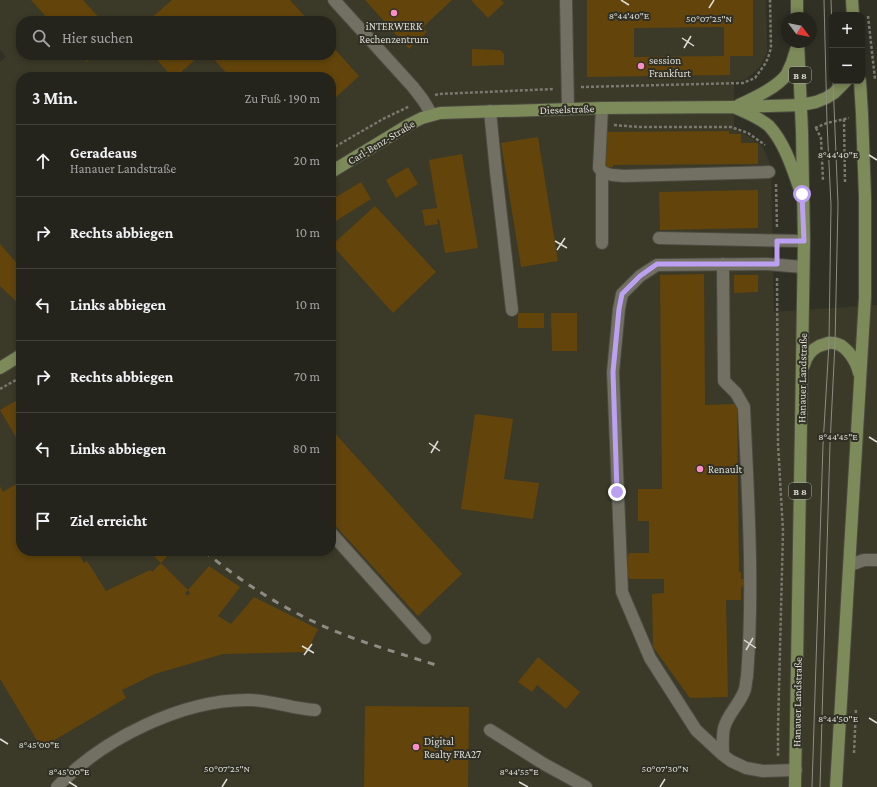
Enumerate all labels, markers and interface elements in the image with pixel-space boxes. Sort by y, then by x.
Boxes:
marker: iNTERWERK Rechenzentrum [389,8,399,18]
text: 8°44'40"E [609,10,650,21]
north arrow [781,12,817,48]
map controls [829,12,865,84]
button: + [829,12,865,48]
text: 50°07'25"N [686,13,733,24]
search box [16,16,336,60]
place label: iNTERWERK Rechenzentrum [359,20,429,45]
icon: search [30,27,52,49]
text: Hier suchen [62,30,133,46]
button: − [829,48,865,84]
place label: session Frankfurt [649,54,691,79]
marker: session Frankfurt [636,61,646,71]
road number: B 8 [789,67,811,83]
text: 3 Min. [32,89,78,108]
text: Zu Fuß · 190 m [245,91,320,106]
street label: Dieselstraße [539,102,595,116]
street label: Carl-Benz-Straße [345,117,417,167]
text: Geradeaus [70,145,137,161]
text: 8°44'40"E [818,149,859,160]
icon: ahead [32,150,54,172]
text: 20 m [294,153,320,168]
text: Hanauer Landstraße [70,161,176,176]
route start [793,185,811,203]
icon: right [32,222,54,244]
text: Rechts abbiegen [70,225,173,241]
text: 10 m [295,225,320,240]
icon: left [32,294,54,316]
text: Links abbiegen [70,297,166,313]
text: 10 m [295,297,320,312]
street label: Hanauer Landstraße [795,333,809,423]
icon: right [32,366,54,388]
text: Rechts abbiegen [70,369,173,385]
text: 70 m [294,369,320,384]
text: 8°44'45"E [818,431,858,442]
icon: left [32,438,54,460]
text: Links abbiegen [70,441,166,457]
text: 80 m [293,441,320,456]
place label: Renault [708,463,743,475]
marker: Renault [695,464,705,474]
route end [608,483,626,501]
road number: B 8 [789,483,811,499]
icon: arrive [32,510,54,532]
text: Ziel erreicht [70,513,147,529]
street label: Hanauer Landstraße [790,657,804,747]
text: 8°44'50"E [818,713,859,724]
place label: Digital Realty FRA27 [424,735,481,761]
text: 8°45'00"E [19,739,60,750]
marker: Digital Realty FRA27 [411,742,421,752]
text: 50°07'25"N [204,763,251,774]
text: 50°07'30"N [642,763,689,774]
text: 8°45'00"E [49,766,90,777]
text: 8°44'55"E [499,766,539,777]

